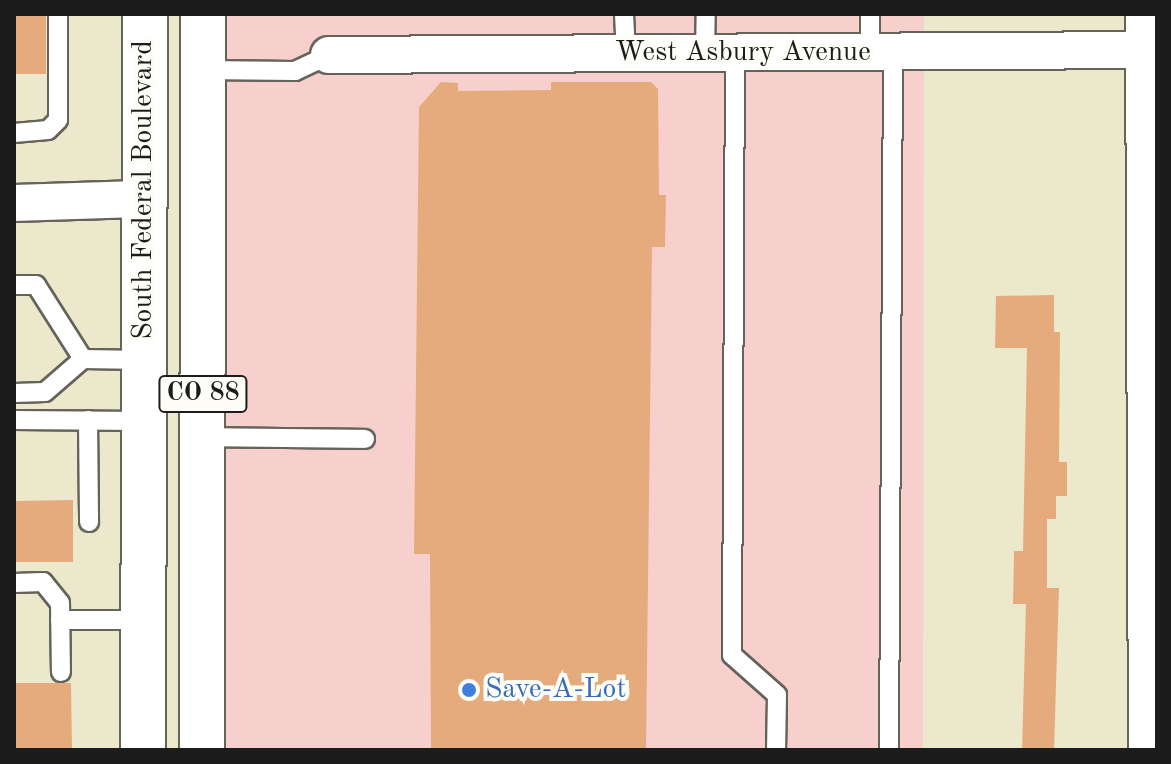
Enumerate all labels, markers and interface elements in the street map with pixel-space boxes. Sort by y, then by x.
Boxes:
street label: West Asbury Avenue [615,36,871,70]
street label: South Federal Boulevard [127,40,161,340]
road number: CO 88 [157,372,249,416]
place label: Save-A-Lot [485,673,626,707]
marker: Save-A-Lot [460,681,478,699]

